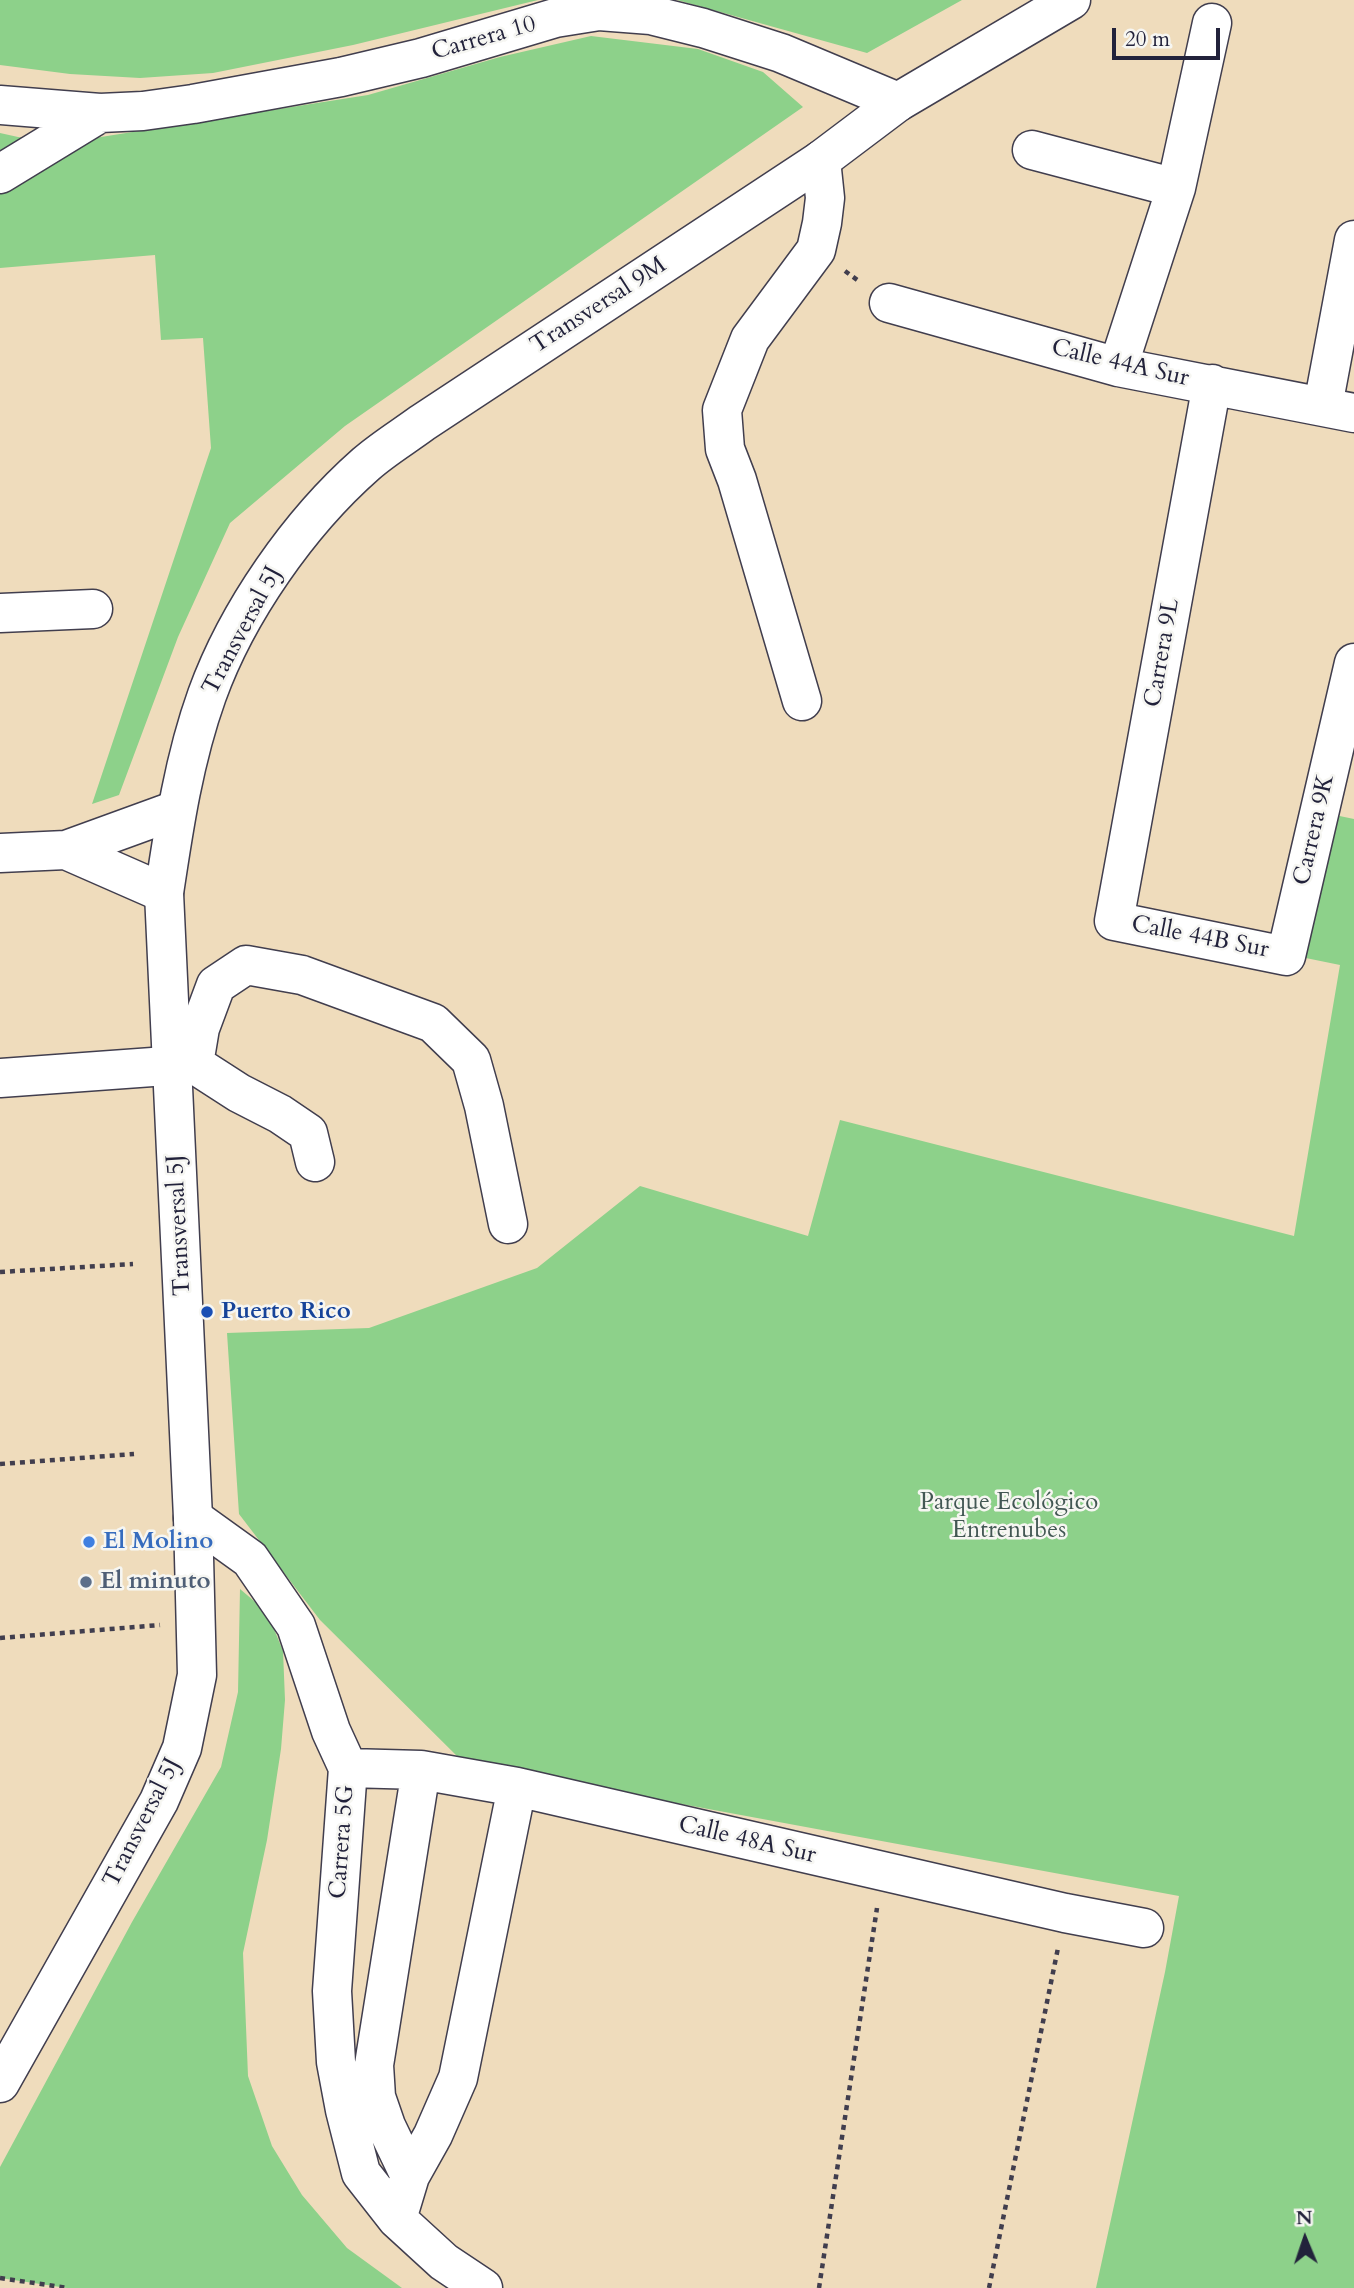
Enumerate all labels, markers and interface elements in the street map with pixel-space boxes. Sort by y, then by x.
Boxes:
street label: Carrera 10 [428,10,540,68]
scale bar [1116,14,1224,58]
text: 20 m [1125,25,1170,54]
street label: Transversal 9M [526,251,672,361]
street label: Calle 44A Sur [1048,334,1192,394]
street label: Transversal 5J [197,562,289,700]
street label: Carrera 9L [1139,597,1187,709]
street label: Carrera 9K [1288,772,1342,888]
street label: Calle 44B Sur [1129,911,1271,965]
street label: Transversal 5J [162,1154,198,1296]
place label: Puerto Rico [221,1298,351,1326]
marker: Puerto Rico [199,1304,215,1320]
park label: Parque Ecológico Entrenubes [920,1489,1098,1545]
place label: El Molino [103,1528,213,1556]
marker: El Molino [81,1534,97,1550]
place label: El minuto [100,1568,210,1596]
marker: El minuto [78,1574,94,1590]
street label: Transversal 5J [98,1753,188,1893]
street label: Carrera 5G [325,1784,361,1900]
street label: Calle 48A Sur [675,1811,819,1871]
north arrow [1270,2204,1340,2274]
text: N [1296,2205,1313,2231]

